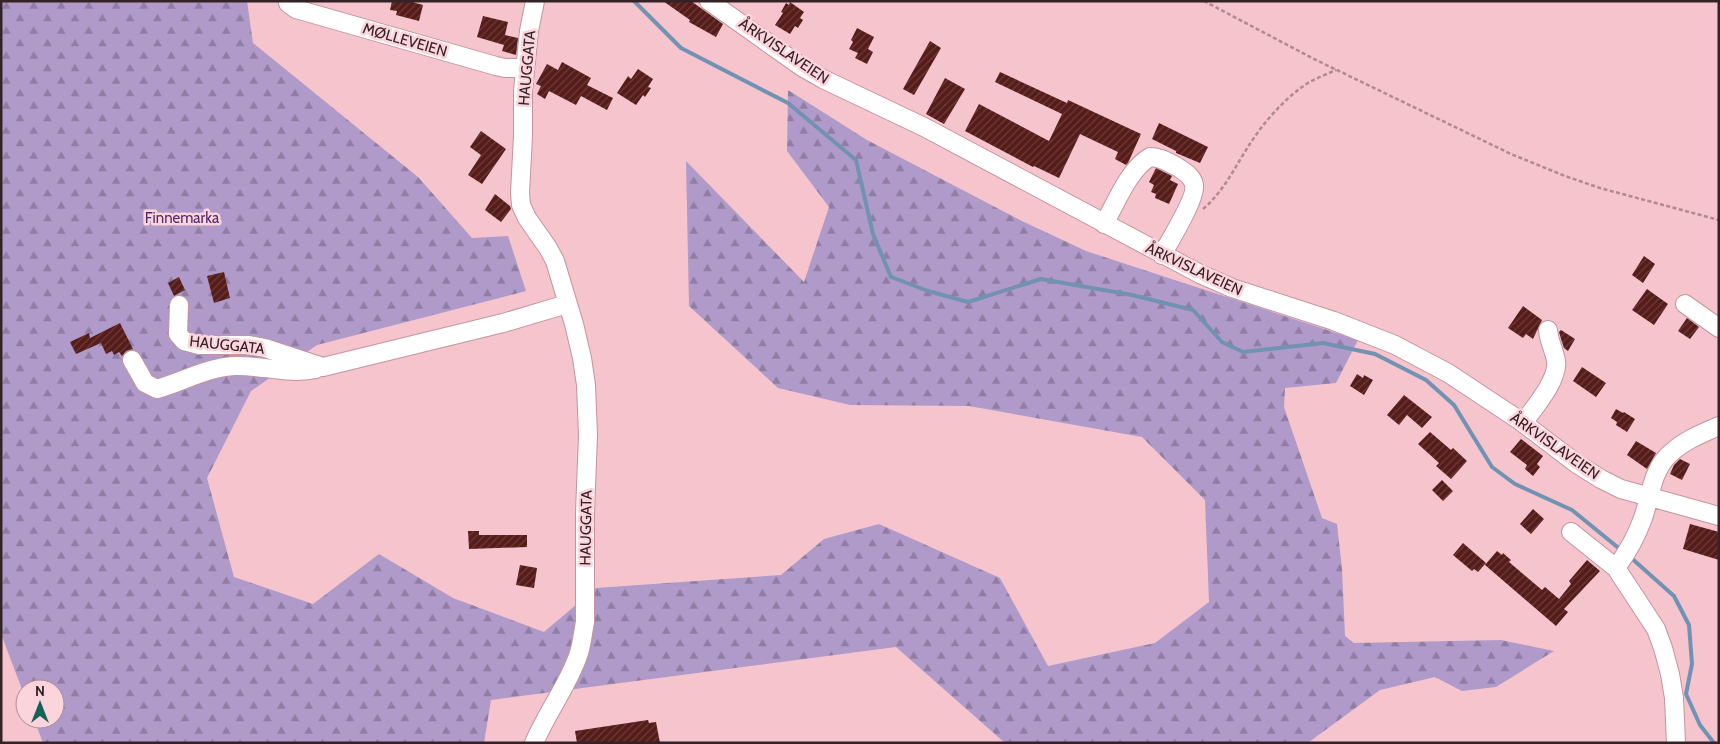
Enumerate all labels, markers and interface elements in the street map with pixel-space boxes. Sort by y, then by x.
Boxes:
street label: ÅRKVISLAVEIEN [736,13,833,88]
street label: MØLLEVEIEN [361,19,449,61]
street label: HAUGGATA [515,29,539,106]
park label: Finnemarka [145,209,220,227]
street label: ÅRKVISLAVEIEN [1143,238,1246,299]
street label: HAUGGATA [189,332,266,358]
street label: ÅRKVISLAVEIEN [1507,408,1604,483]
street label: HAUGGATA [576,489,596,566]
north arrow [15,679,65,729]
text: N [35,682,45,700]

